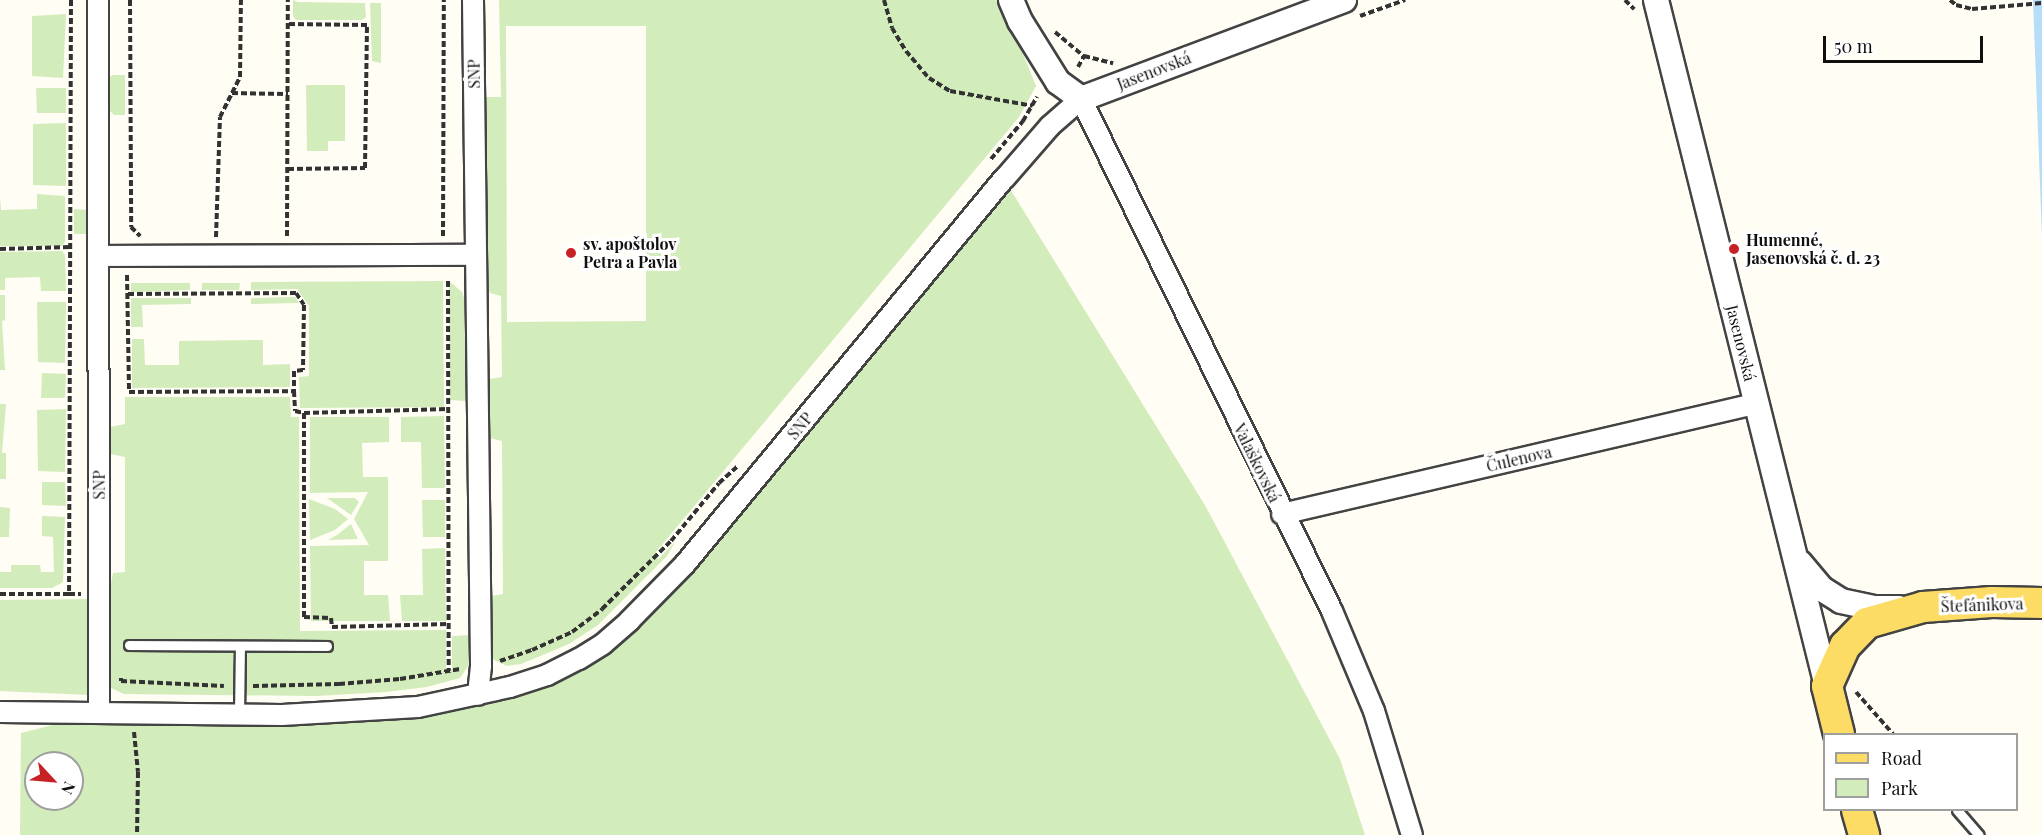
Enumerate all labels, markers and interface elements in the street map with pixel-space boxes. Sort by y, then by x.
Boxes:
scale bar [1826,24,1986,62]
text: 50 m [1834,34,1873,58]
street label: Jasenovská [1114,48,1194,94]
street label: SNP [464,59,484,89]
place label: Humenné, Jasenovská č. d. 23 [1746,230,1880,268]
place label: sv. apoštolov Petra a Pavla [583,234,677,272]
marker: Humenné, Jasenovská č. d. 23 [1727,242,1741,256]
marker: sv. apoštolov Petra a Pavla [564,246,578,260]
street label: Jasenovská [1722,303,1760,383]
street label: SNP [783,409,817,443]
street label: Valaškovská [1230,420,1284,506]
street label: Čulenova [1484,442,1554,476]
street label: SNP [89,470,109,500]
street label: Štefánikova [1940,594,2024,616]
legend [1823,733,2018,811]
text: Road [1881,746,1922,770]
north arrow [24,751,84,811]
text: Park [1881,776,1918,800]
text: N [57,778,81,798]

